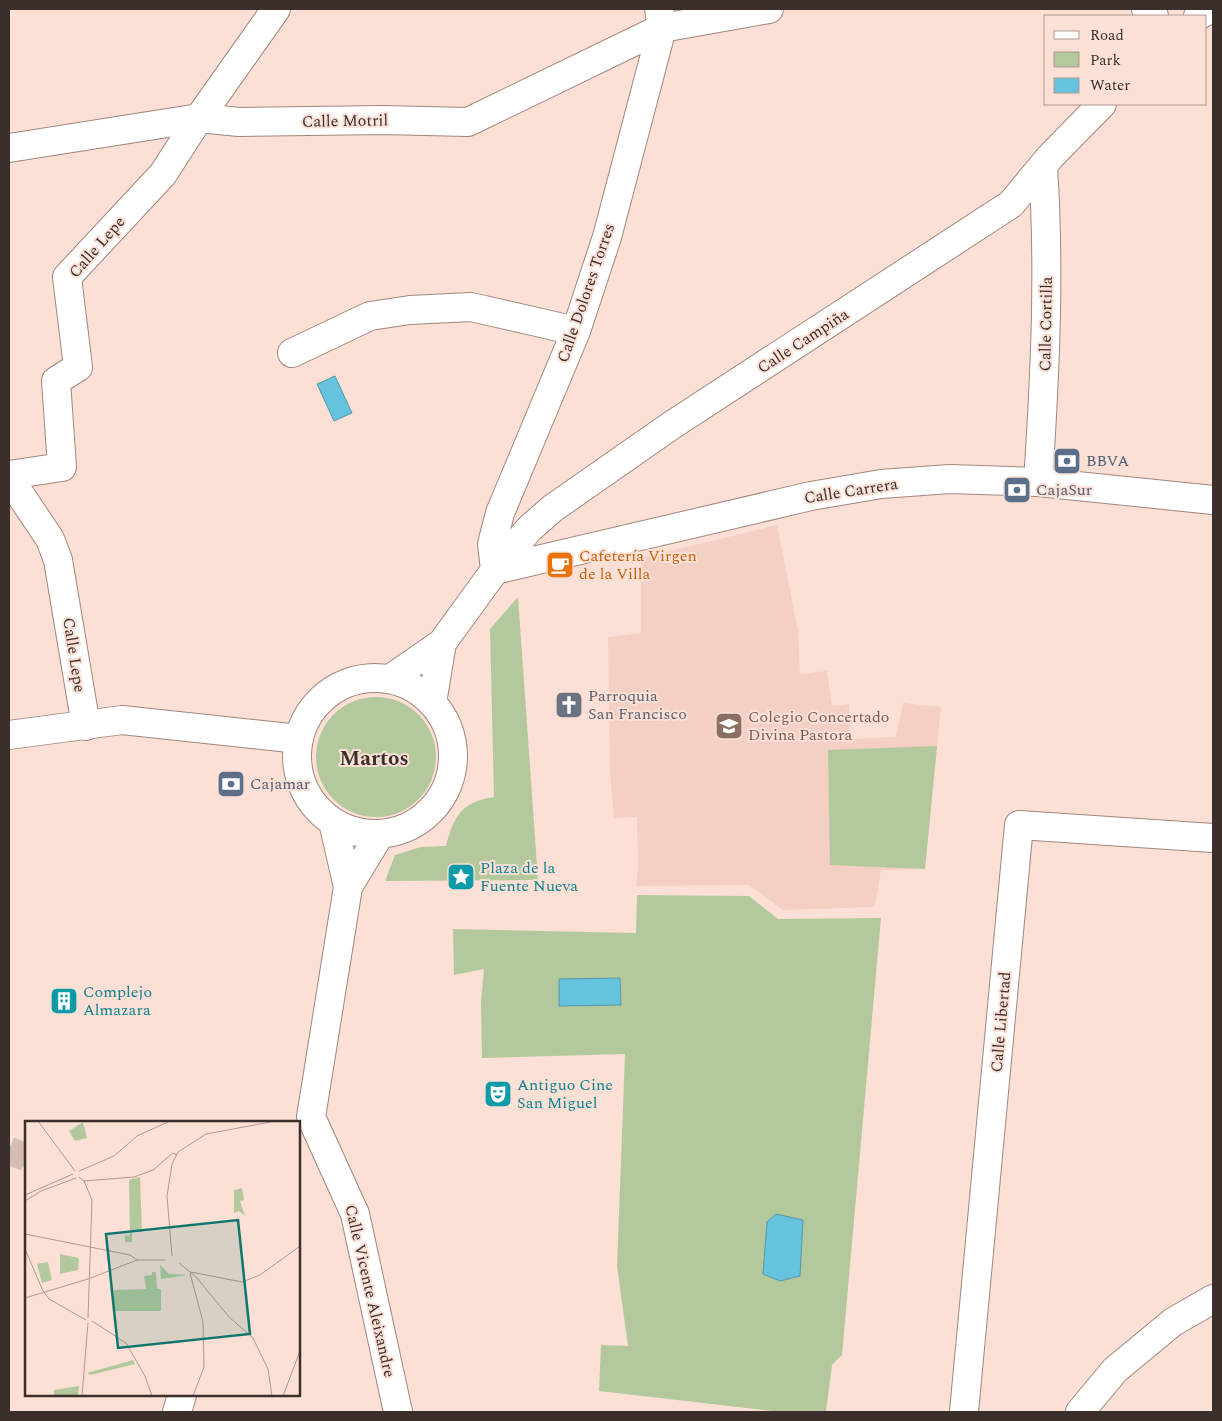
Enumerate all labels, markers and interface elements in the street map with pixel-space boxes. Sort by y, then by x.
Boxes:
legend [1044,15,1207,105]
text: Road [1090,24,1124,47]
text: Park [1090,49,1121,72]
text: Water [1090,74,1130,97]
street label: Calle Motril [302,108,388,134]
street label: Calle Lepe [63,211,131,283]
street label: Calle Dolores Torres [551,220,621,366]
street label: Calle Cortilla [1033,276,1059,372]
street label: Calle Campiña [752,302,854,380]
bank icon: BBVA [1052,446,1082,476]
place label: BBVA [1086,449,1129,473]
street label: Calle Carrera [802,472,900,510]
bank icon: CajaSur [1002,475,1032,505]
place label: CajaSur [1036,478,1092,502]
place label: Cafetería Virgen de la Villa [579,544,697,586]
cafe icon: Cafetería Virgen de la Villa [545,550,575,580]
street label: Calle Lepe [56,616,92,694]
place label: Parroquia San Francisco [588,684,687,726]
church icon: Parroquia San Francisco [554,690,584,720]
place label: Colegio Concertado Divina Pastora [748,705,890,747]
school or university icon: Colegio Concertado Divina Pastora [714,711,744,741]
district label: Martos [339,743,409,775]
bank icon: Cajamar [216,769,246,799]
place label: Cajamar [250,772,310,796]
place label: Plaza de la Fuente Nueva [480,856,578,898]
place icon: Plaza de la Fuente Nueva [446,862,476,892]
street label: Calle Libertad [985,970,1017,1073]
place label: Complejo Almazara [83,980,152,1022]
building icon: Complejo Almazara [49,986,79,1016]
place label: Antiguo Cine San Miguel [517,1073,613,1115]
theatre icon: Antiguo Cine San Miguel [483,1079,513,1109]
inset map [25,1121,300,1396]
street label: Calle Vicente Aleixandre [338,1202,402,1380]

